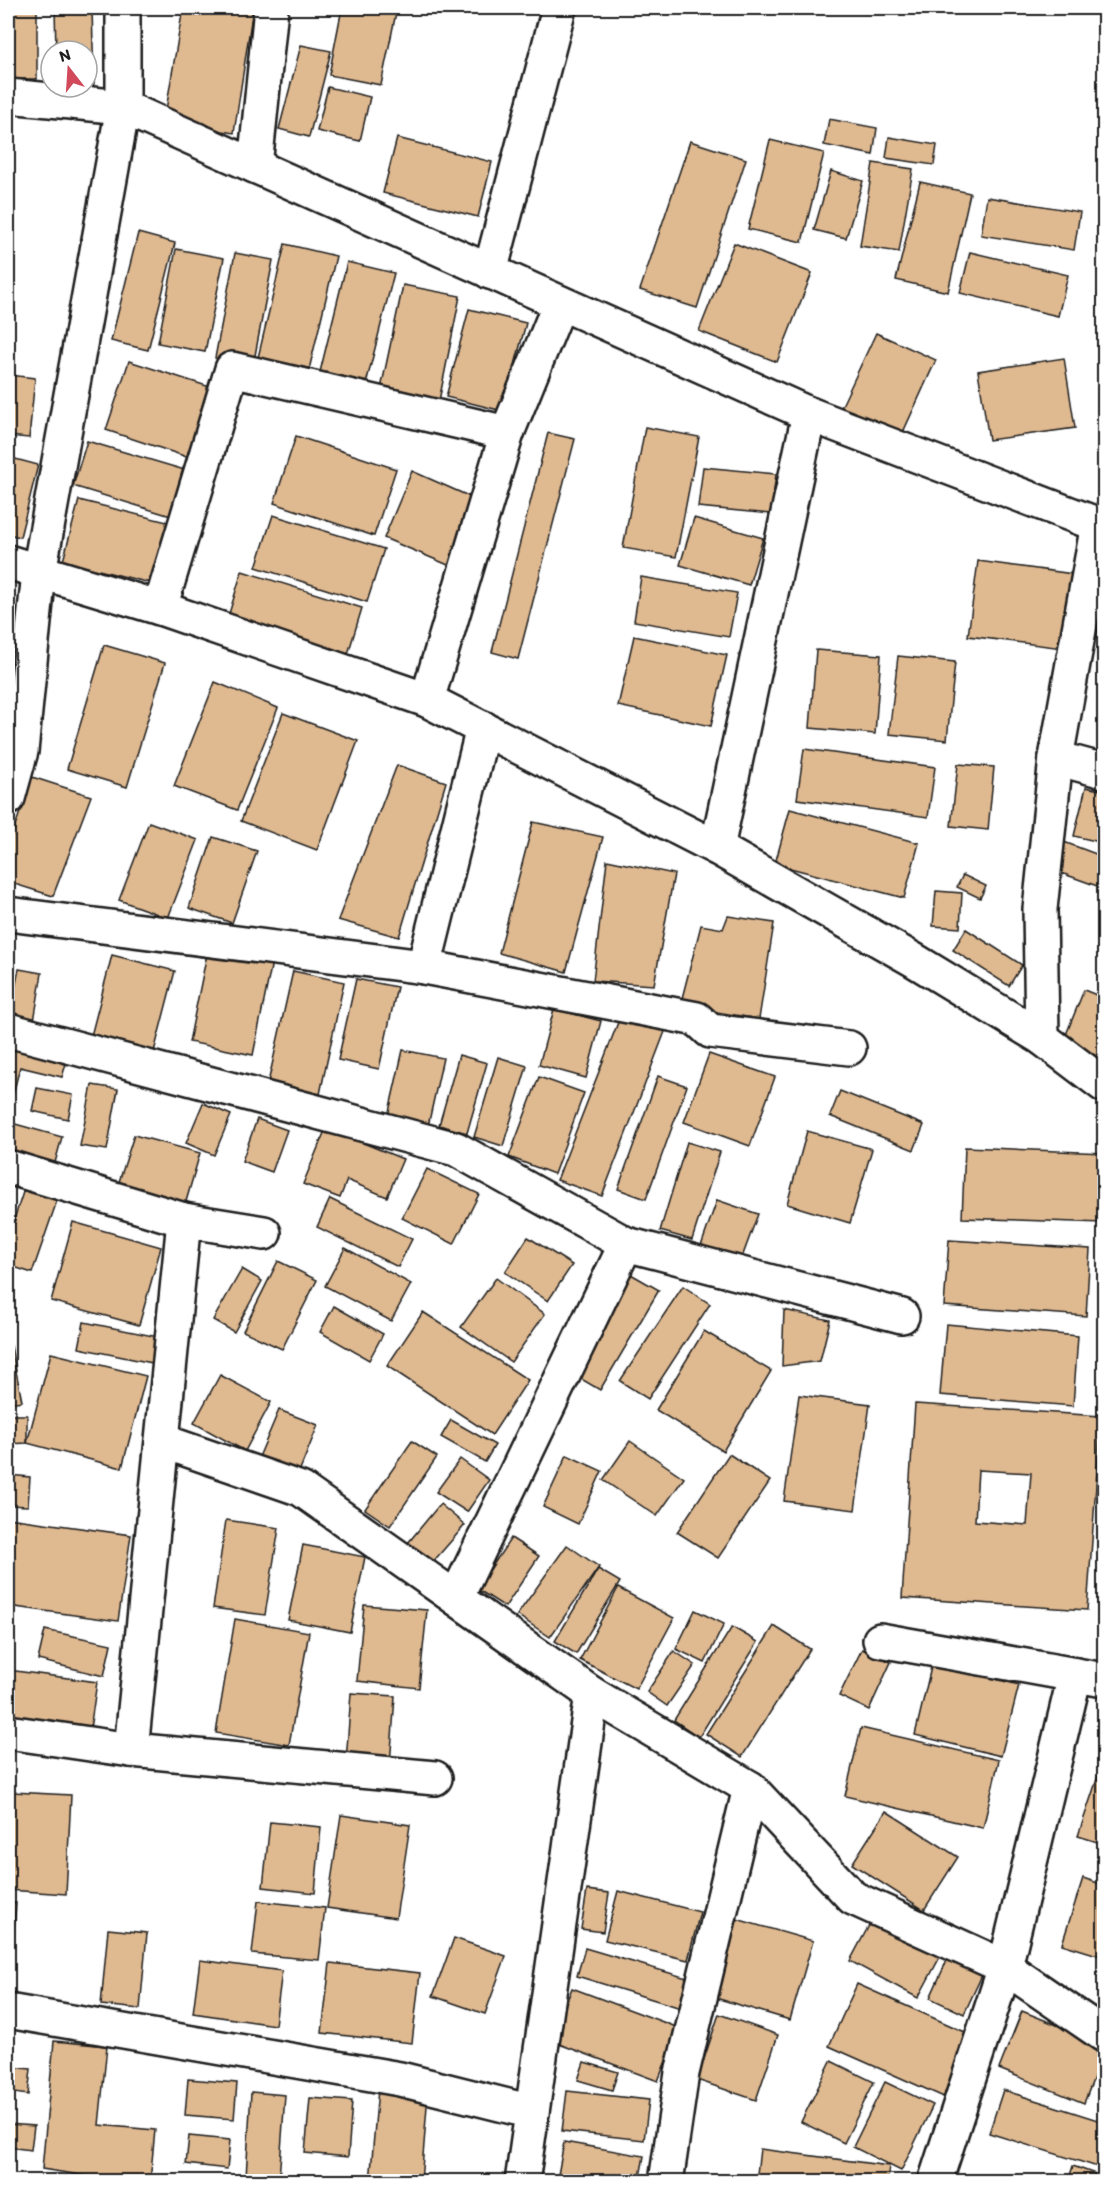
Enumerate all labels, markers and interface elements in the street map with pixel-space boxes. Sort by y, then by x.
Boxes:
north arrow [39,39,99,99]
text: N [57,44,73,66]

